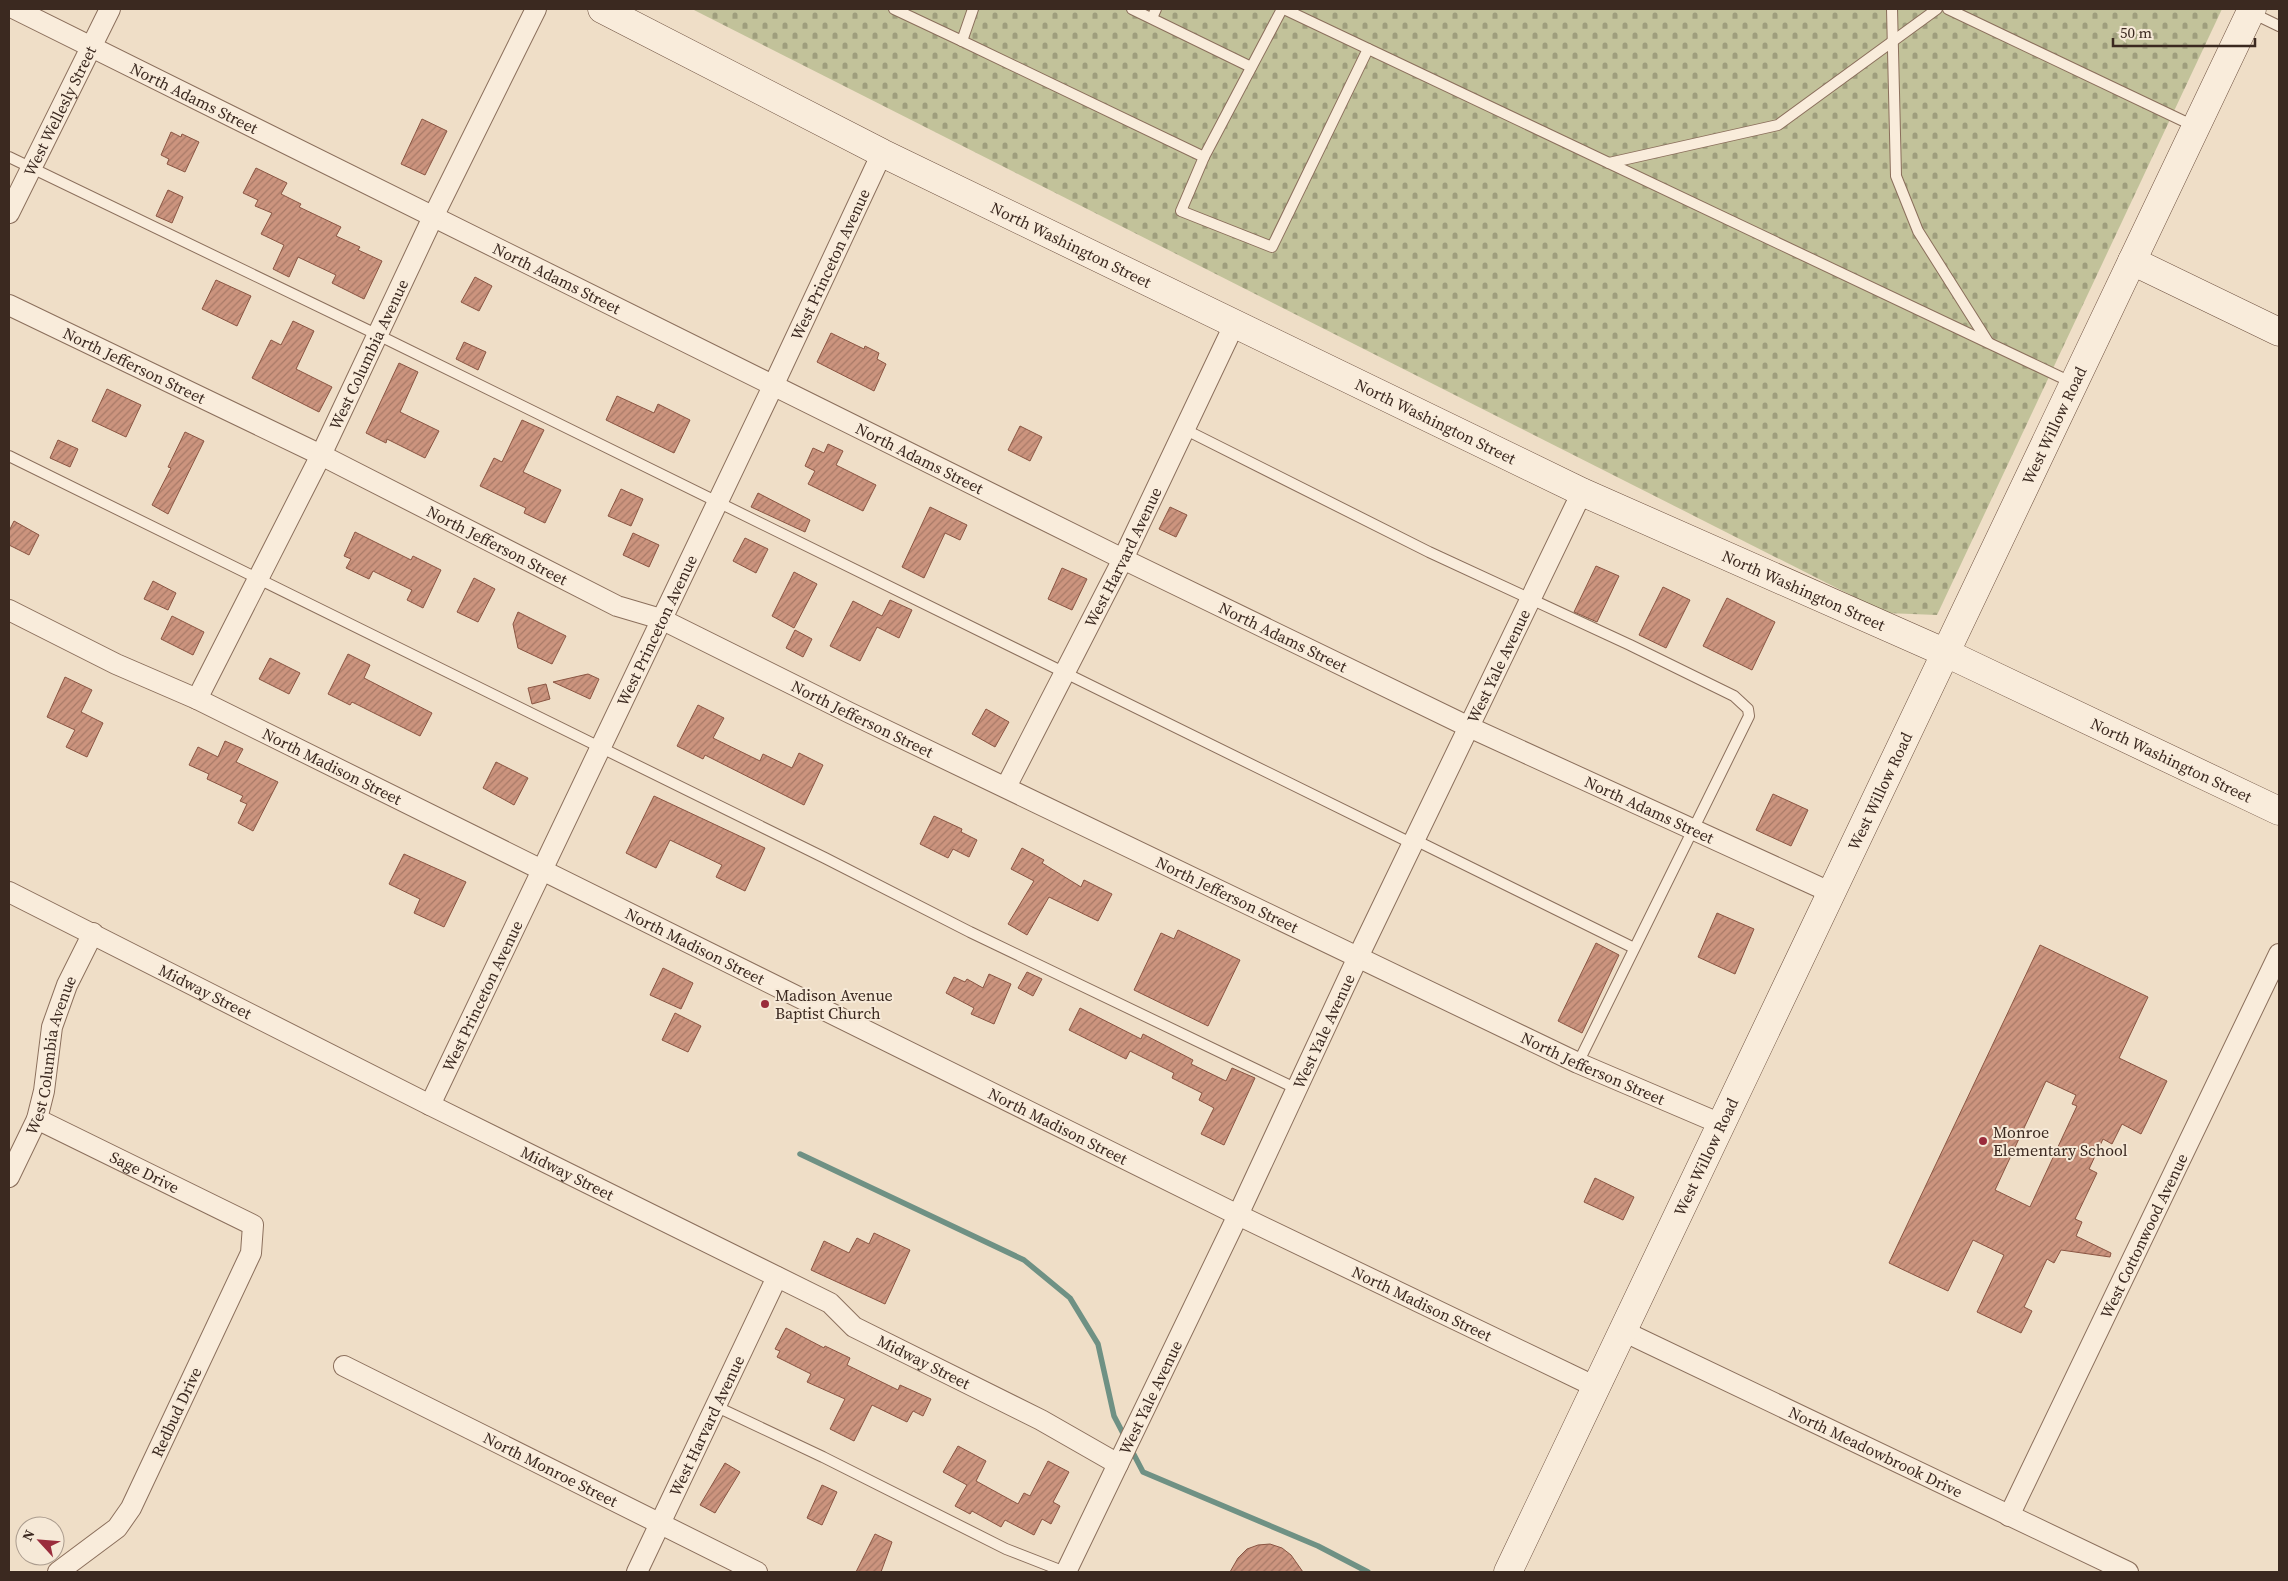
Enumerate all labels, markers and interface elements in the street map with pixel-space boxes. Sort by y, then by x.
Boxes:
scale bar [2113,15,2256,47]
text: 50 m [2120,22,2152,43]
street label: West Wellesly Street [18,41,101,180]
street label: North Adams Street [127,57,262,139]
street label: West Princeton Avenue [785,185,875,344]
street label: North Washington Street [987,196,1156,293]
street label: North Adams Street [489,237,625,319]
street label: West Columbia Avenue [324,275,413,433]
street label: North Jefferson Street [59,322,210,409]
street label: West Willow Road [2016,363,2091,488]
street label: North Washington Street [1352,373,1520,470]
street label: North Adams Street [852,417,988,499]
street label: West Harvard Avenue [1079,483,1167,631]
street label: North Jefferson Street [423,500,572,590]
street label: North Washington Street [1719,544,1889,636]
street label: West Princeton Avenue [611,551,702,709]
street label: North Adams Street [1215,596,1352,678]
street label: West Yale Avenue [1461,605,1535,727]
street label: North Jefferson Street [788,675,938,763]
street label: North Washington Street [2087,712,2256,808]
street label: North Madison Street [259,722,406,810]
street label: West Willow Road [1842,728,1917,854]
street label: North Adams Street [1581,770,1718,849]
street label: North Jefferson Street [1152,851,1303,938]
street label: North Madison Street [622,902,769,990]
street label: West Princeton Avenue [437,917,528,1075]
street label: Midway Street [155,959,256,1024]
street label: West Yale Avenue [1287,970,1360,1092]
street label: West Columbia Avenue [20,972,81,1139]
place label: Madison Avenue Baptist Church [775,984,893,1024]
marker: Madison Avenue Baptist Church [759,998,771,1010]
street label: North Jefferson Street [1517,1026,1669,1110]
street label: North Madison Street [985,1082,1132,1170]
street label: West Willow Road [1668,1094,1743,1219]
place label: Monroe Elementary School [1993,1121,2128,1161]
marker: Monroe Elementary School [1977,1135,1989,1147]
street label: Midway Street [517,1141,618,1206]
street label: Sage Drive [106,1146,183,1198]
street label: West Cottonwood Avenue [2095,1150,2193,1322]
street label: North Madison Street [1348,1260,1496,1347]
street label: Midway Street [873,1329,975,1394]
street label: West Yale Avenue [1113,1337,1187,1458]
street label: West Harvard Avenue [664,1352,749,1500]
street label: Redbud Drive [146,1363,206,1461]
street label: North Meadowbrook Drive [1785,1401,1966,1503]
street label: North Monroe Street [480,1426,622,1512]
north arrow [15,1516,65,1566]
text: N [17,1526,40,1544]

